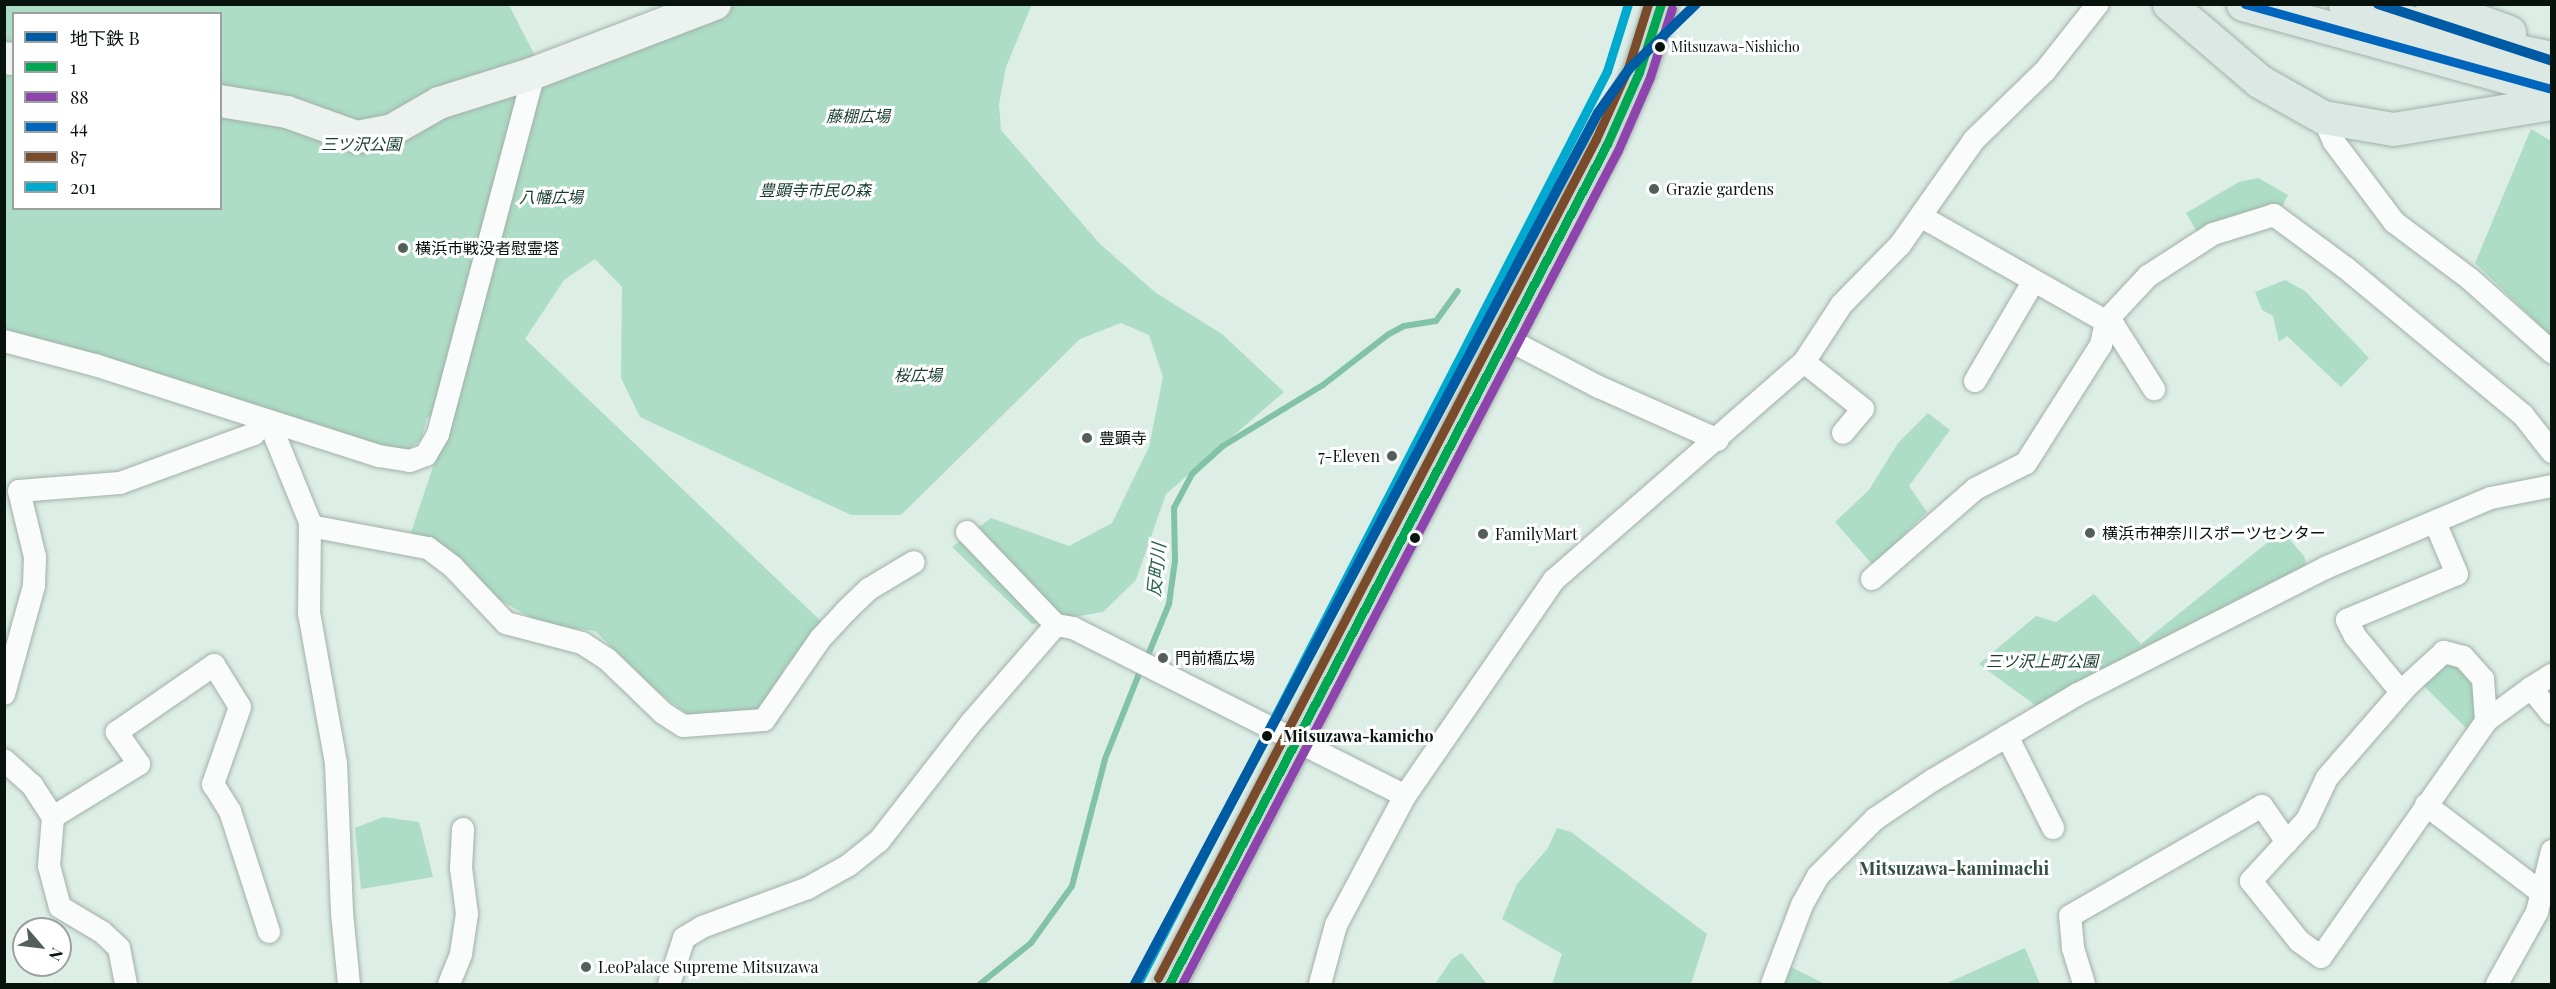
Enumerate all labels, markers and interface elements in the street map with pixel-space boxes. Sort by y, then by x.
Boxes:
legend [12,12,222,210]
text: 地下鉄 B [70,26,140,50]
place label: Mitsuzawa-Nishicho [1671,39,1800,55]
marker: Mitsuzawa-Nishicho [1654,41,1666,53]
text: 1 [70,55,77,79]
text: 88 [70,85,89,109]
park label: 藤棚広場 [826,106,890,126]
text: 44 [70,115,88,139]
park label: 三ツ沢公園 [321,134,401,154]
text: 87 [70,145,87,169]
text: 201 [70,175,96,199]
place label: Grazie gardens [1666,179,1774,199]
park label: 豊顕寺市民の森 [759,180,871,200]
marker: Grazie gardens [1647,182,1661,196]
park label: 八幡広場 [519,187,583,207]
place label: 横浜市戦没者慰霊塔 [415,238,559,258]
marker: 横浜市戦没者慰霊塔 [396,241,410,255]
park label: 桜広場 [894,365,942,385]
place label: 豊顕寺 [1099,428,1147,448]
marker: 豊顕寺 [1080,431,1094,445]
place label: 7-Eleven [1318,446,1380,466]
marker: 7-Eleven [1385,449,1399,463]
place label: 横浜市神奈川スポーツセンター [2102,523,2326,543]
place label: FamilyMart [1495,524,1578,544]
marker: 横浜市神奈川スポーツセンター [2083,526,2097,540]
marker: FamilyMart [1476,527,1490,541]
unlabelled marker [1409,532,1421,544]
water label: 反町川 [1142,542,1170,598]
place label: 門前橋広場 [1175,648,1255,668]
marker: 門前橋広場 [1156,651,1170,665]
park label: 三ツ沢上町公園 [1986,651,2098,671]
marker: Mitsuzawa-kamicho [1256,725,1278,747]
place label: Mitsuzawa-kamicho [1283,726,1433,746]
district label: Mitsuzawa-kamimachi [1859,857,2049,879]
north arrow [12,917,72,977]
text: N [45,945,69,965]
place label: LeoPalace Supreme Mitsuzawa [598,957,818,977]
marker: LeoPalace Supreme Mitsuzawa [579,960,593,974]

